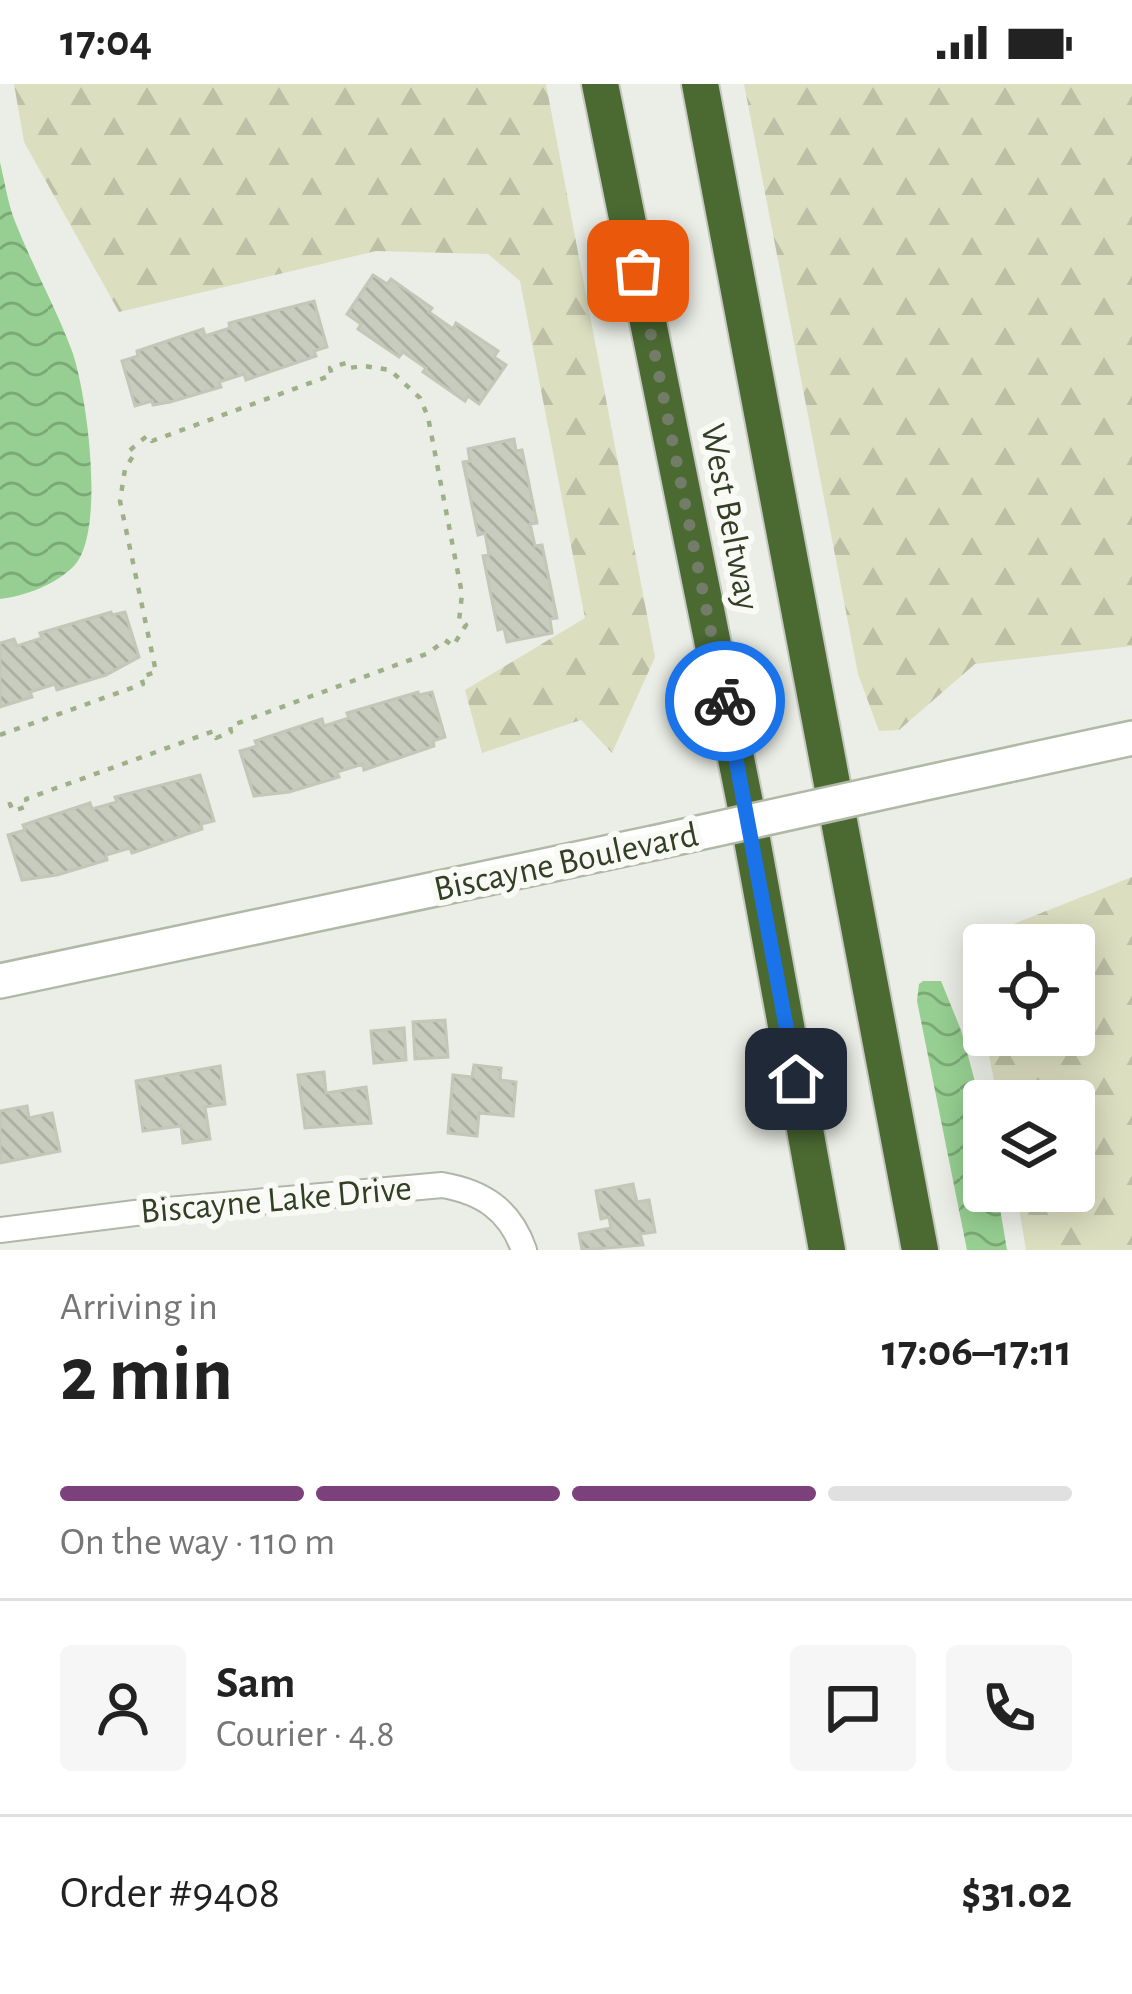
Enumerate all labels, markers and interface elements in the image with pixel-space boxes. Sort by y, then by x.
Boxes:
text: 17:04 [60,19,152,64]
pin [587,220,689,322]
icon: bag [605,238,671,304]
street label: West Beltway [694,421,766,613]
courier [665,641,785,761]
icon: bike [692,668,758,734]
street label: Biscayne Boulevard [431,816,701,908]
map controls [963,924,1095,1212]
button: locate [963,924,1095,1056]
pin [745,1028,847,1130]
icon: home [763,1046,829,1112]
button: layers [963,1080,1095,1212]
street label: Biscayne Lake Drive [139,1170,413,1230]
text: Arriving in [60,1288,218,1327]
text: 17:06–17:11 [882,1329,1072,1374]
text: 2 min [60,1337,233,1415]
text: On the way · 110 m [60,1523,335,1562]
button: person [60,1645,186,1771]
button: chat [790,1645,916,1771]
button: phone [946,1645,1072,1771]
text: Sam [216,1661,295,1706]
text: Courier · 4.8 [216,1715,395,1754]
text: Order #9408 [60,1871,280,1916]
text: $31.02 [961,1871,1072,1916]

